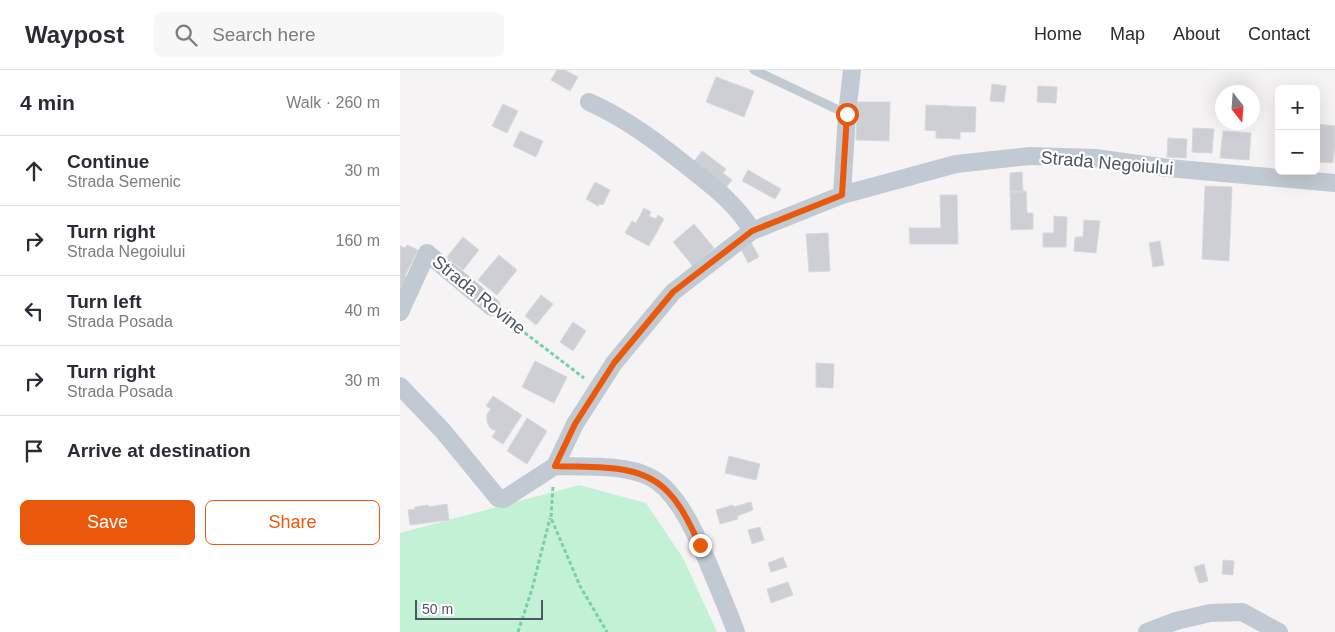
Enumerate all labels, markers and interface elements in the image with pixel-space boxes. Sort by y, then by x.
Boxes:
search box [154,12,504,57]
text: Waypost [25,21,124,48]
icon: search [172,21,200,49]
text: Search here [212,24,316,45]
text: Home [1034,24,1082,44]
text: Map [1110,24,1145,44]
text: About [1173,24,1220,44]
text: Contact [1248,24,1310,44]
north arrow [1215,85,1260,130]
map controls [1275,85,1320,175]
button: + [1275,85,1320,130]
text: 4 min [20,91,75,114]
text: Walk · 260 m [286,94,380,111]
route start [836,103,859,126]
button: − [1275,130,1320,175]
street label: Strada Negoiului [1040,147,1174,179]
text: Continue [67,151,149,172]
icon: ahead [20,157,48,185]
text: 30 m [344,162,380,179]
text: Strada Semenic [67,173,181,190]
text: Turn right [67,221,155,242]
icon: right [20,227,48,255]
text: 160 m [336,232,380,249]
text: Strada Negoiului [67,243,185,260]
street label: Strada Rovine [428,251,530,339]
text: Turn left [67,291,142,312]
icon: left [20,297,48,325]
text: 40 m [344,302,380,319]
text: Strada Posada [67,313,173,330]
text: Turn right [67,361,155,382]
icon: right [20,367,48,395]
text: 30 m [344,372,380,389]
text: Strada Posada [67,383,173,400]
icon: arrive [20,437,48,465]
text: Arrive at destination [67,440,251,461]
button: Save [20,500,195,545]
button: Share [205,500,380,545]
route end [689,534,712,557]
scale bar [415,597,542,620]
text: 50 m [422,601,453,617]

